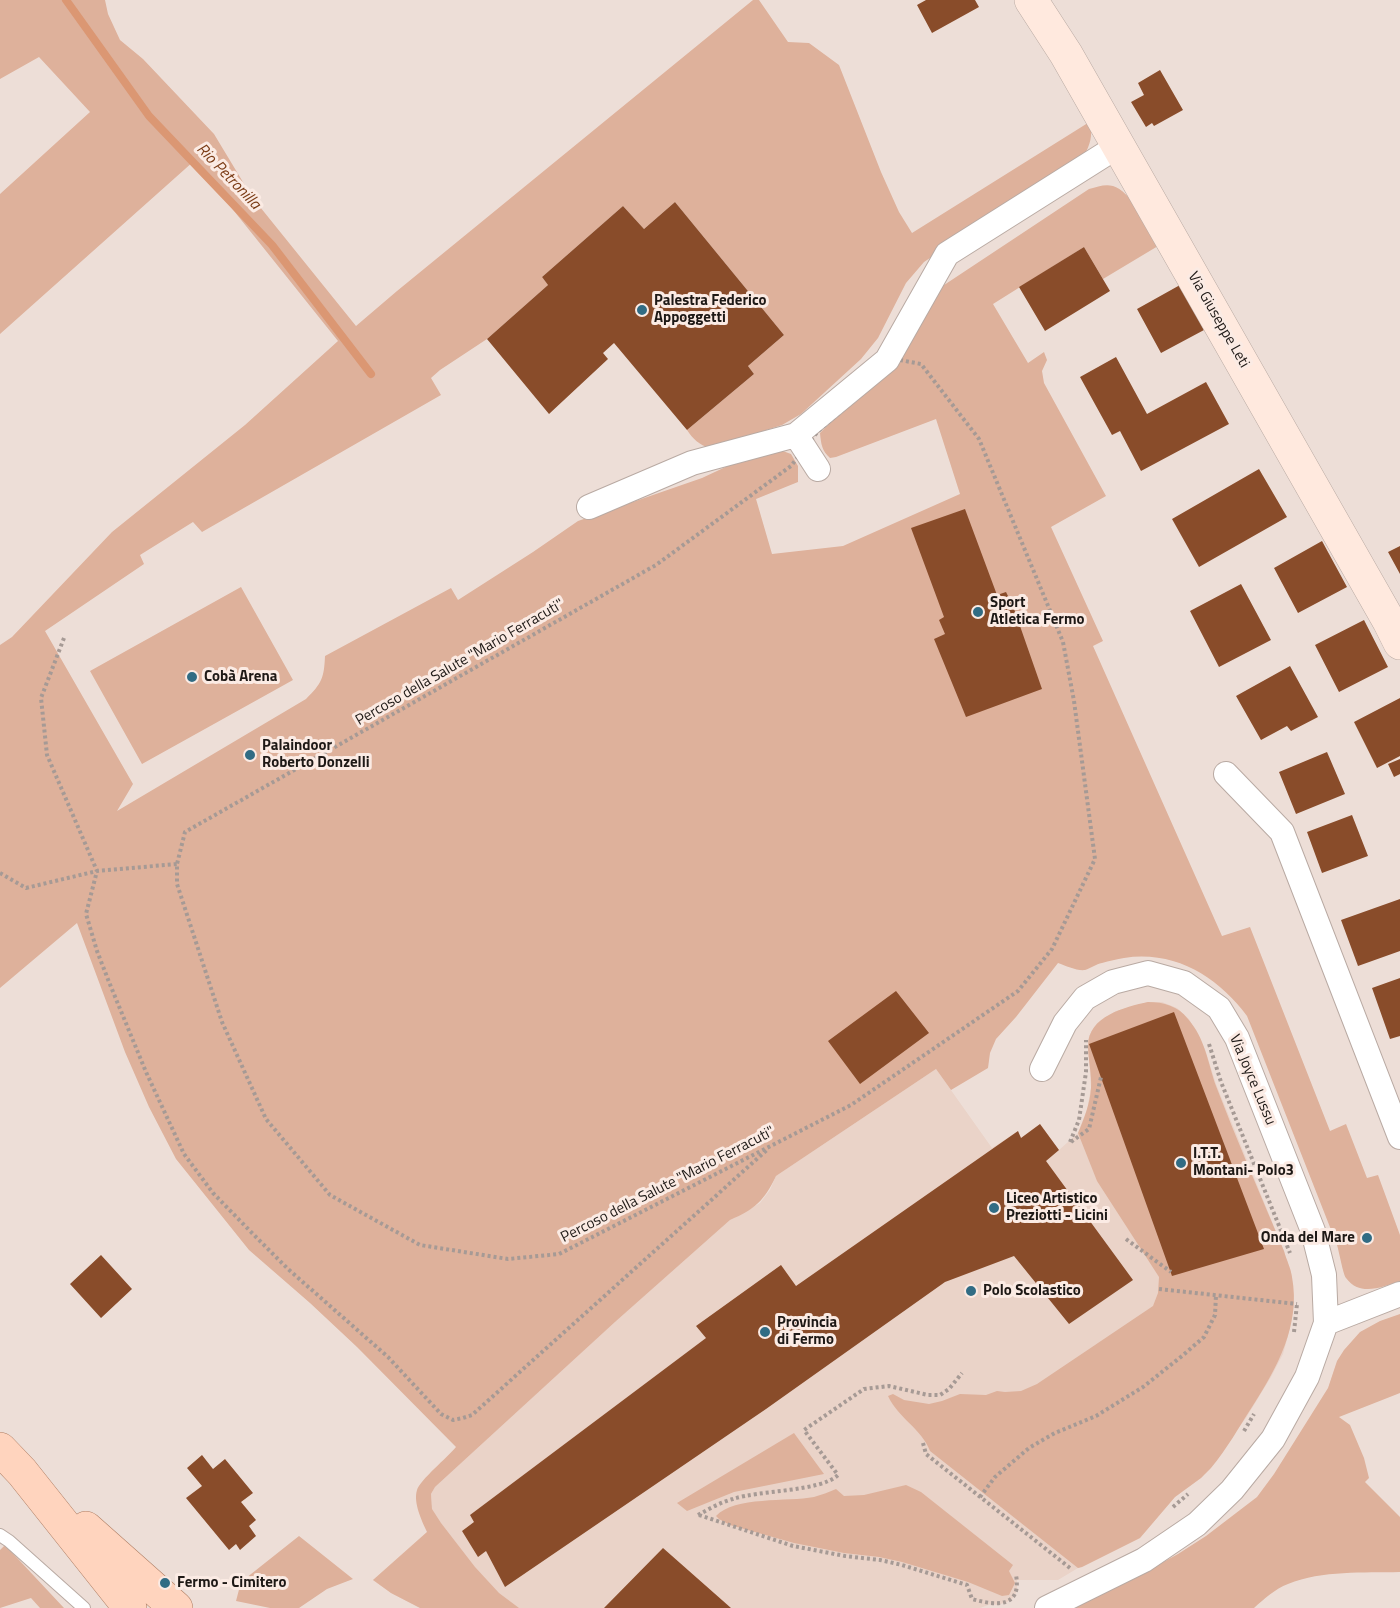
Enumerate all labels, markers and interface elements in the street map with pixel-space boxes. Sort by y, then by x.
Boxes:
water label: Rio Petronilla [192,140,264,214]
street label: Via Giuseppe Leti [1183,269,1253,371]
place label: Palestra Federico Appoggetti [654,292,767,327]
marker: Palestra Federico Appoggetti [635,303,649,317]
place label: Sport Atletica Fermo [990,594,1085,629]
street label: Percoso della Salute "Mario Ferracuti" [353,596,567,730]
marker: Sport Atletica Fermo [971,605,985,619]
place label: Cobà Arena [204,668,277,686]
marker: Cobà Arena [185,670,199,684]
place label: Palaindoor Roberto Donzelli [262,737,370,772]
marker: Palaindoor Roberto Donzelli [243,748,257,762]
street label: Via Joyce Lussu [1225,1032,1279,1128]
street label: Percoso della Salute "Mario Ferracuti" [558,1123,778,1247]
place label: I.T.T. Montani- Polo3 [1193,1145,1294,1180]
marker: I.T.T. Montani- Polo3 [1174,1156,1188,1170]
place label: Liceo Artistico Preziotti - Licini [1006,1190,1108,1225]
marker: Liceo Artistico Preziotti - Licini [987,1201,1001,1215]
place label: Onda del Mare [1261,1229,1355,1247]
marker: Onda del Mare [1360,1231,1374,1245]
place label: Polo Scolastico [983,1282,1081,1300]
marker: Polo Scolastico [964,1284,978,1298]
place label: Provincia di Fermo [777,1314,837,1349]
marker: Provincia di Fermo [758,1325,772,1339]
place label: Fermo - Cimitero [177,1574,286,1592]
marker: Fermo - Cimitero [158,1576,172,1590]

